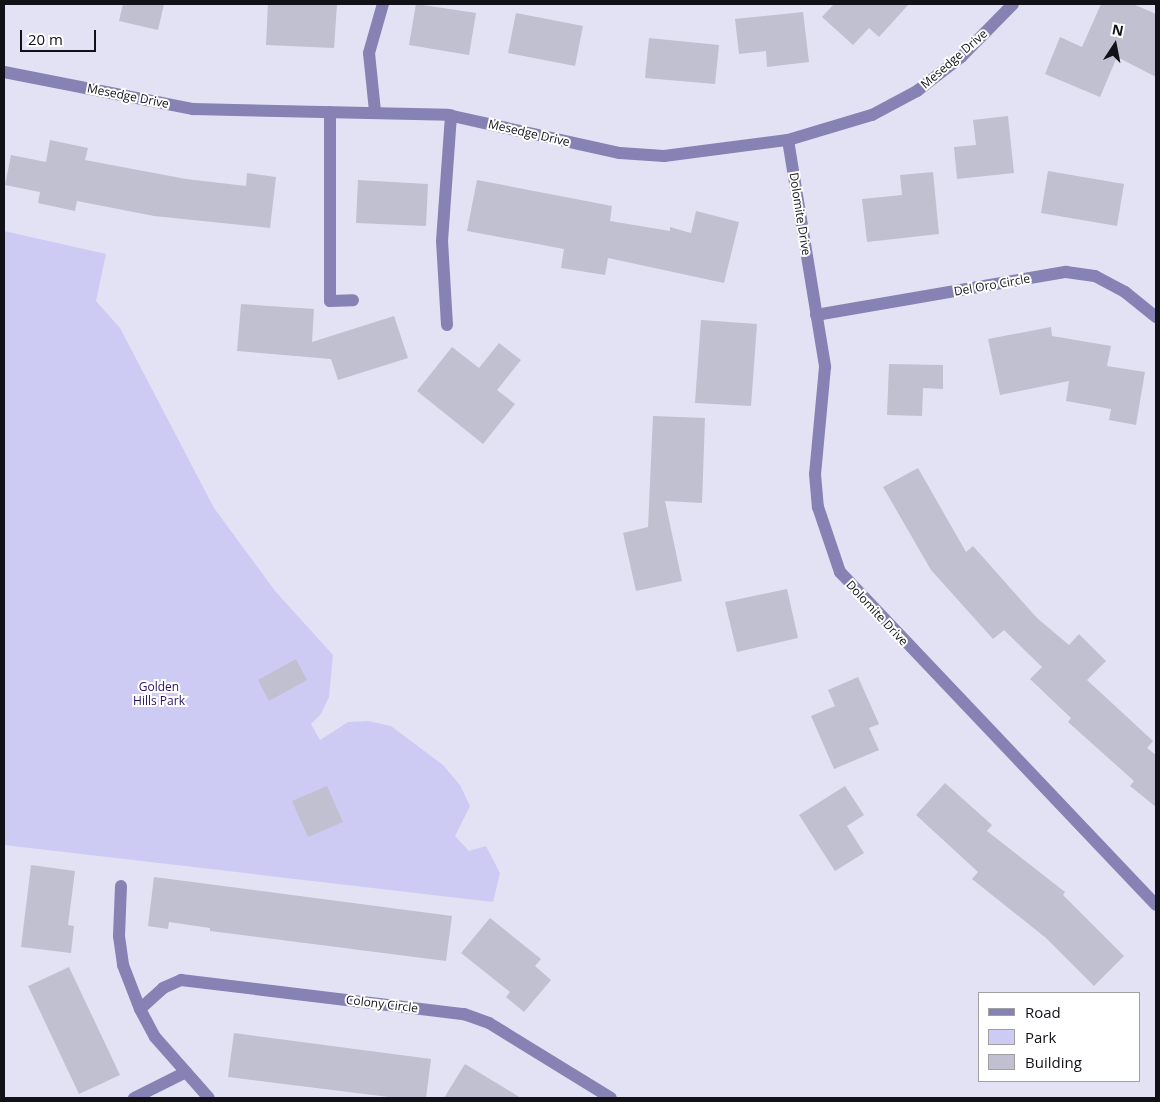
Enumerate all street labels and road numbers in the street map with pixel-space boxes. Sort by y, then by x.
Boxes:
street label: Mesedge Drive [918,26,990,92]
street label: Mesedge Drive [86,81,170,111]
street label: Mesedge Drive [487,117,571,149]
street label: Dolomite Drive [786,171,814,257]
street label: Del Oro Circle [953,271,1031,299]
street label: Dolomite Drive [843,577,911,649]
street label: Colony Circle [345,992,419,1016]

